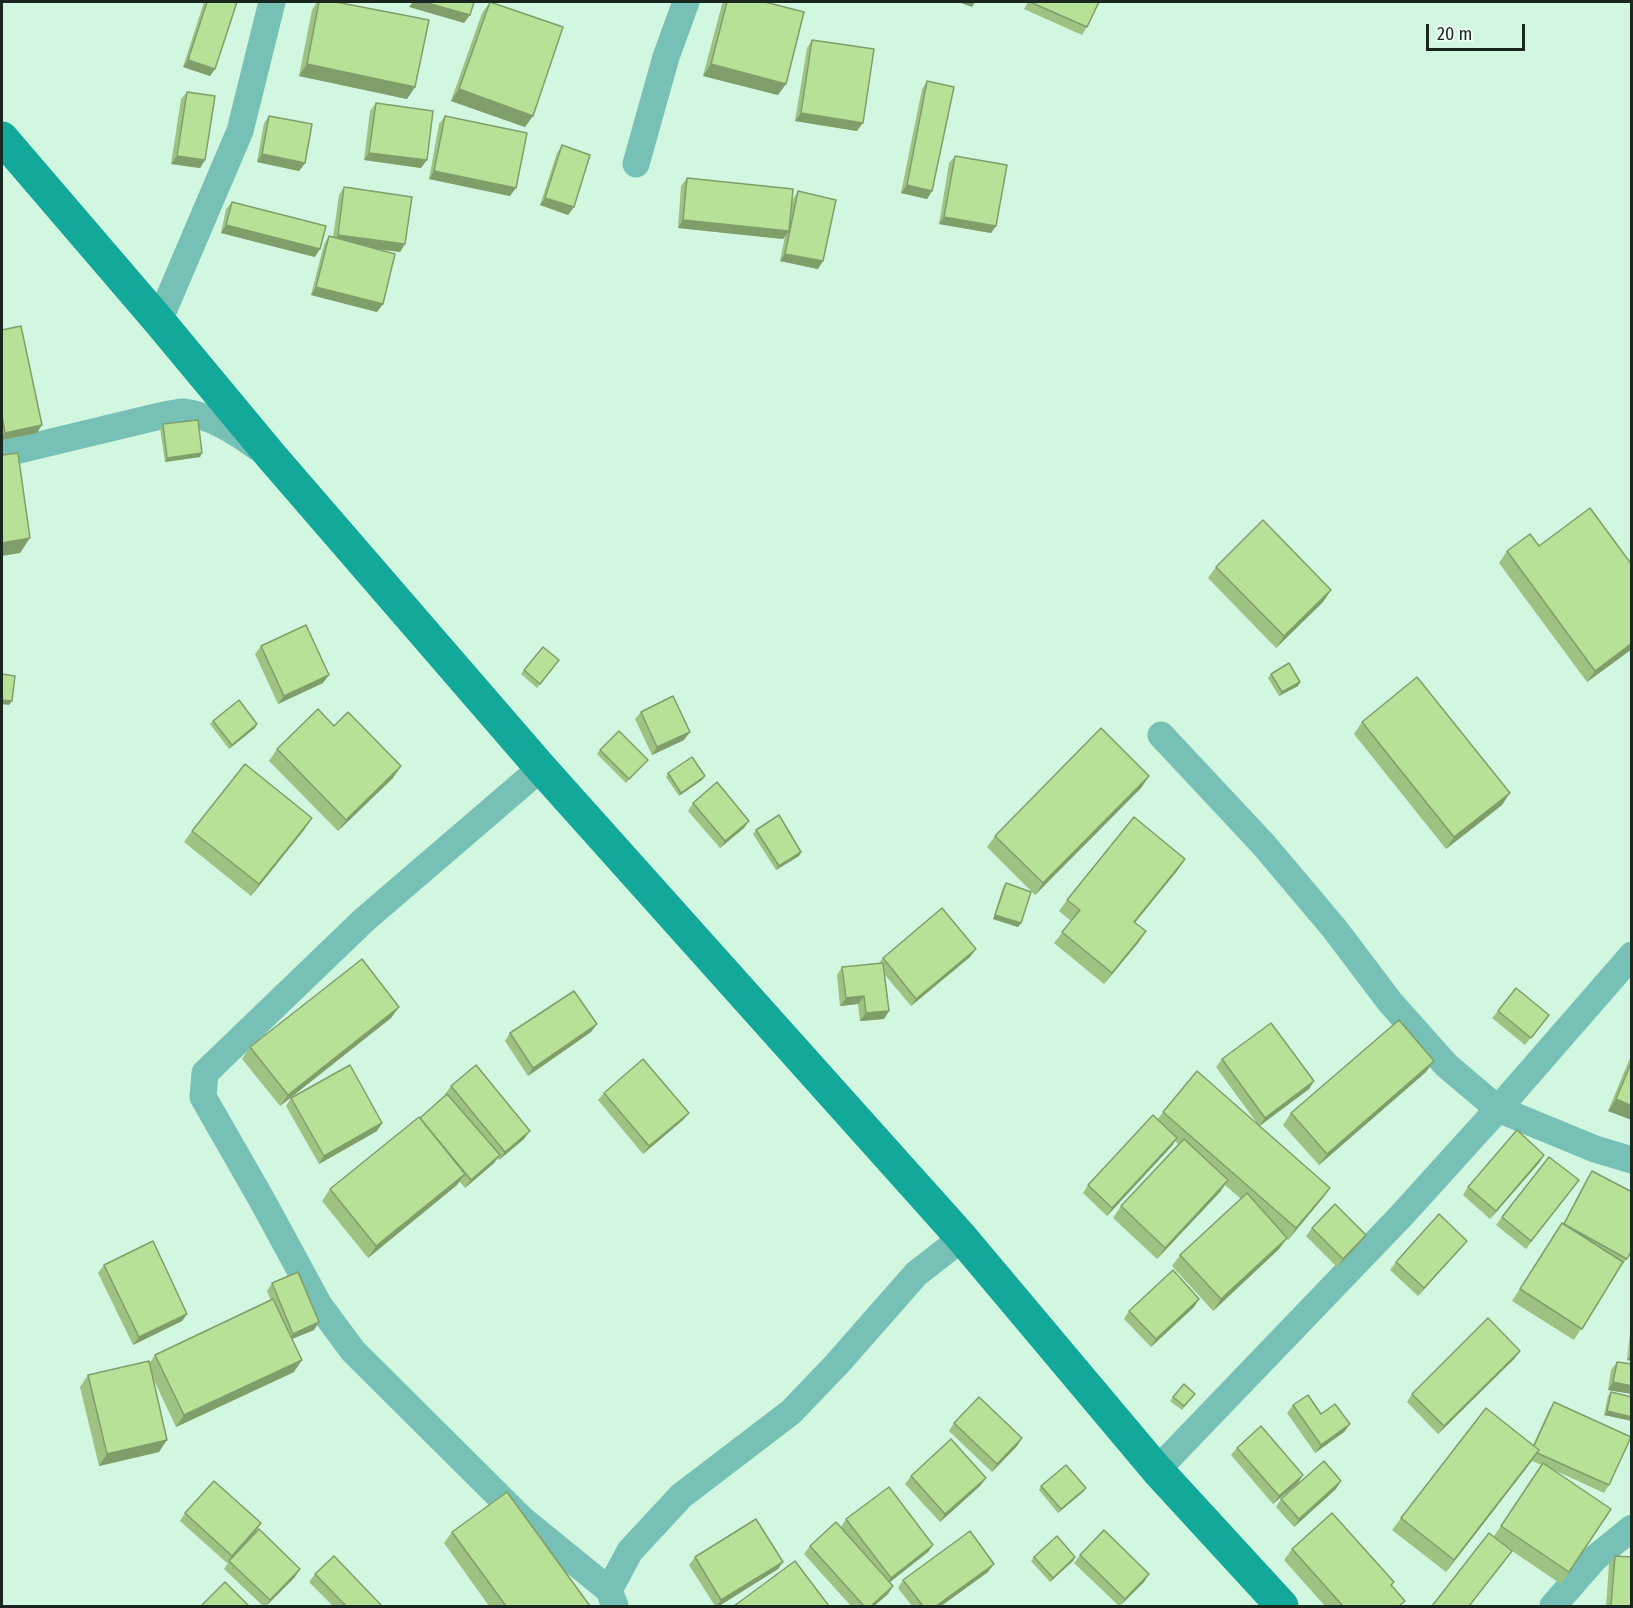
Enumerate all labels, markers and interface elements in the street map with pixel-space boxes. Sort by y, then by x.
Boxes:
scale bar [1429,12,1528,50]
text: 20 m [1437,23,1472,45]

